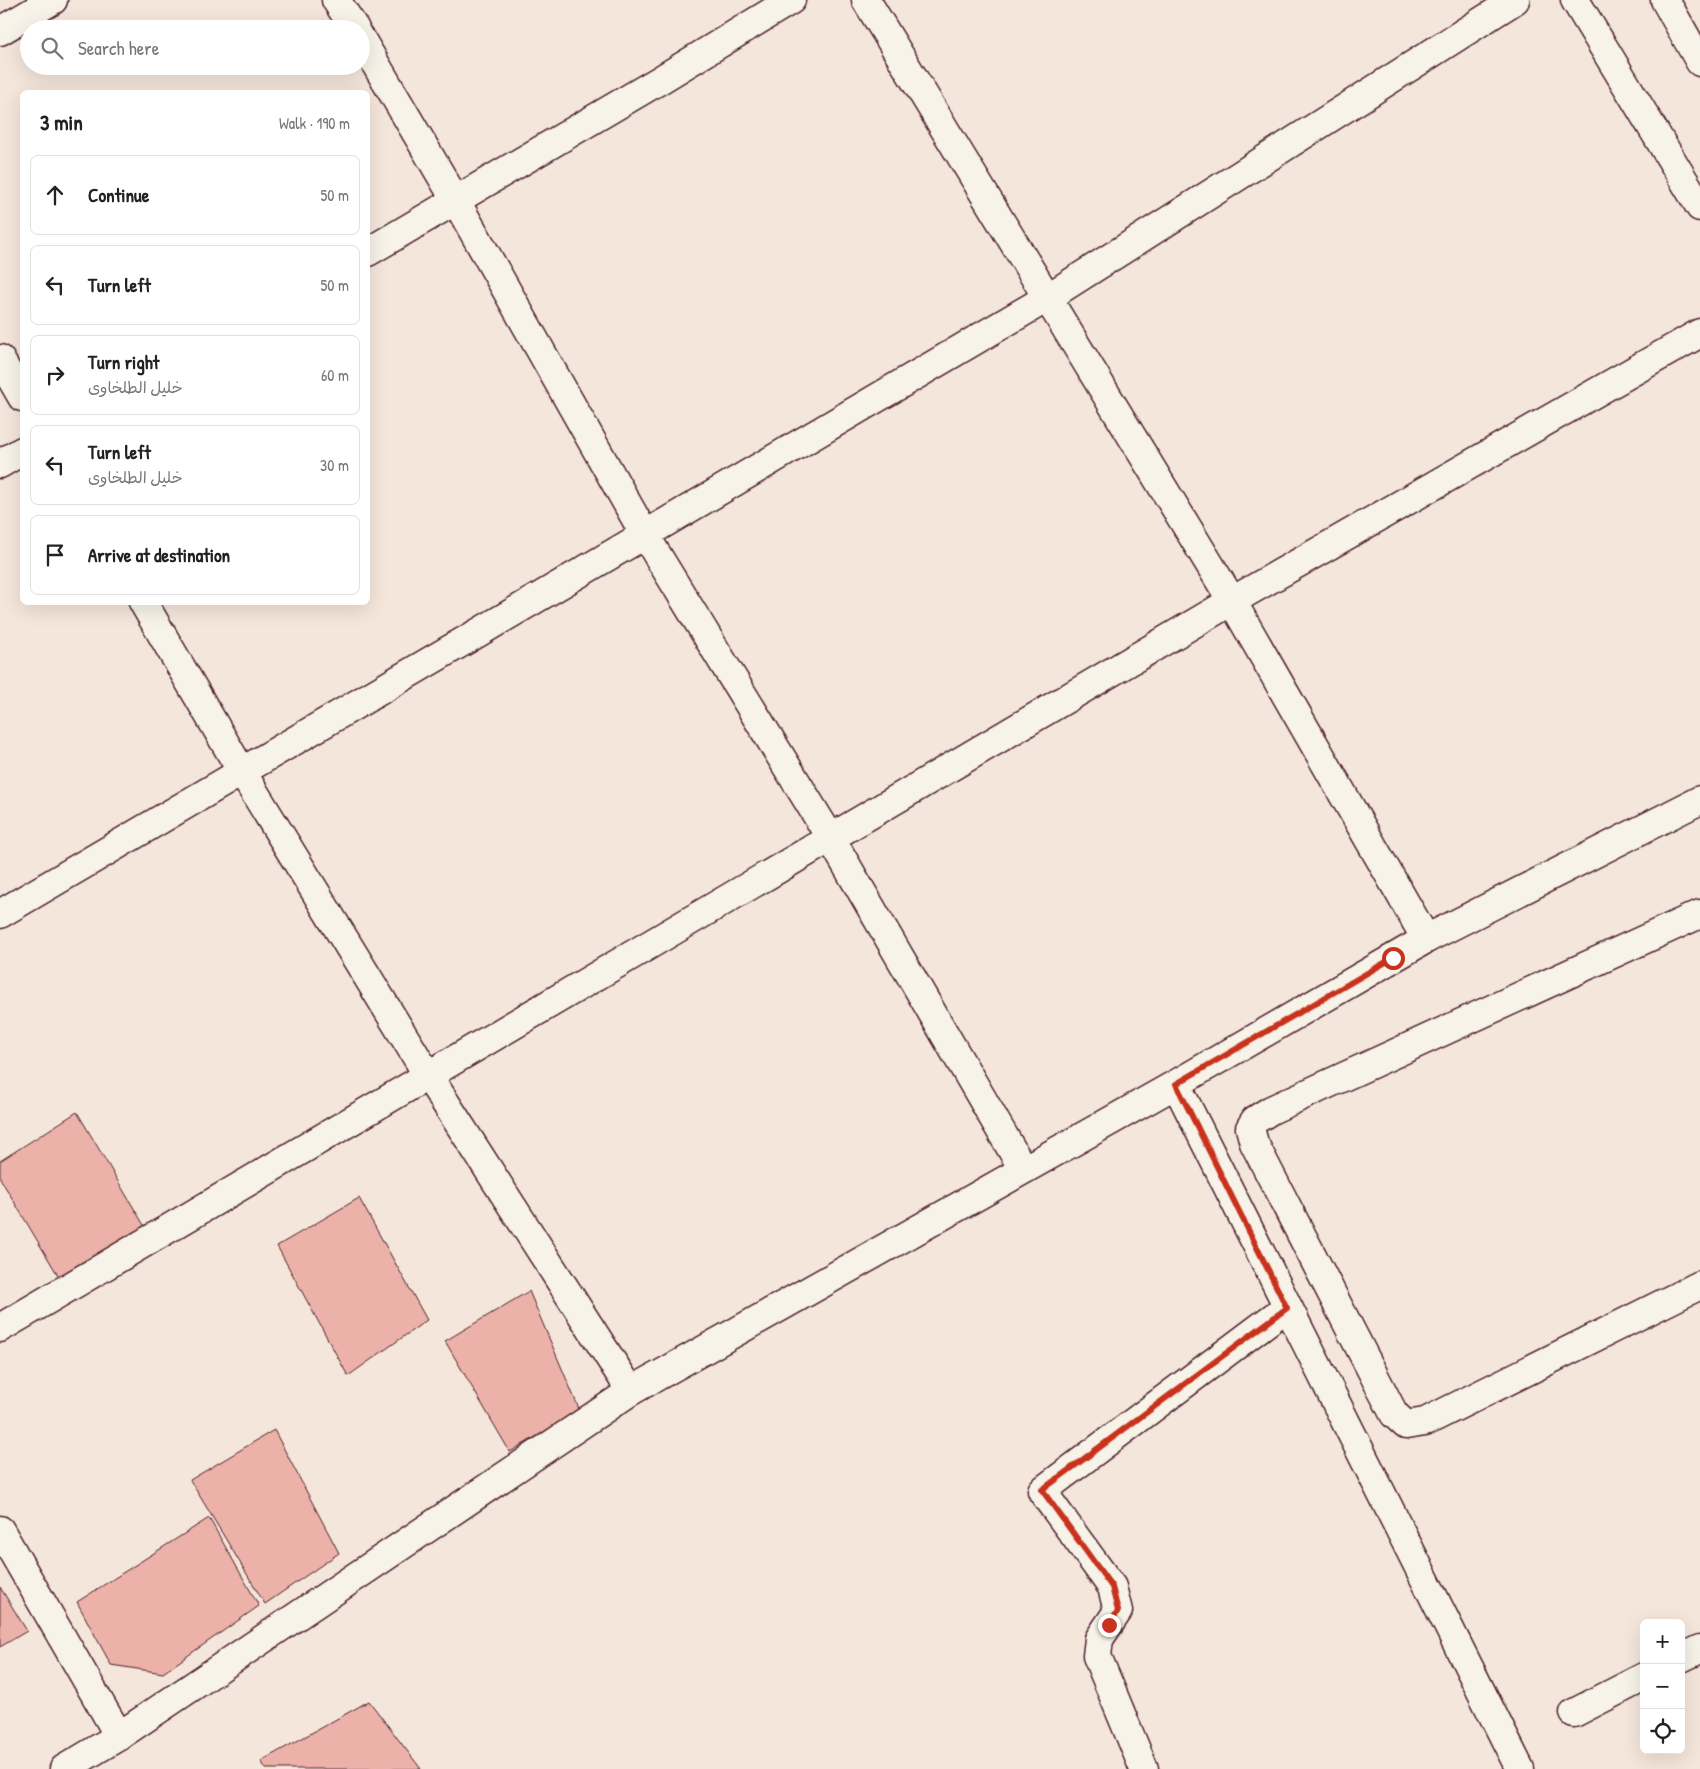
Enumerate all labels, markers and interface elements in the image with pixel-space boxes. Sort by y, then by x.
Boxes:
search box [20,20,370,75]
icon: search [38,34,66,62]
text: Search here [78,35,159,61]
text: 3 min [40,108,83,137]
text: Walk · 190 m [279,112,350,134]
icon: ahead [41,181,69,209]
text: Continue [88,182,149,208]
text: 50 m [321,184,349,206]
icon: left [41,271,69,299]
text: Turn left [88,272,151,298]
text: 50 m [321,274,349,296]
text: Turn right [88,349,159,375]
icon: right [41,361,69,389]
text: 60 m [321,364,349,386]
text: خليل الطلخاوى [88,376,183,398]
text: Turn left [88,439,151,465]
icon: left [41,451,69,479]
text: 30 m [320,454,349,476]
text: خليل الطلخاوى [88,466,183,488]
icon: arrive [41,541,69,569]
text: Arrive at destination [88,542,230,568]
route start [1382,947,1405,970]
route end [1098,1614,1121,1637]
map controls [1640,1619,1685,1754]
button: + [1640,1619,1685,1664]
button: − [1640,1664,1685,1709]
button: locate [1640,1709,1685,1754]

